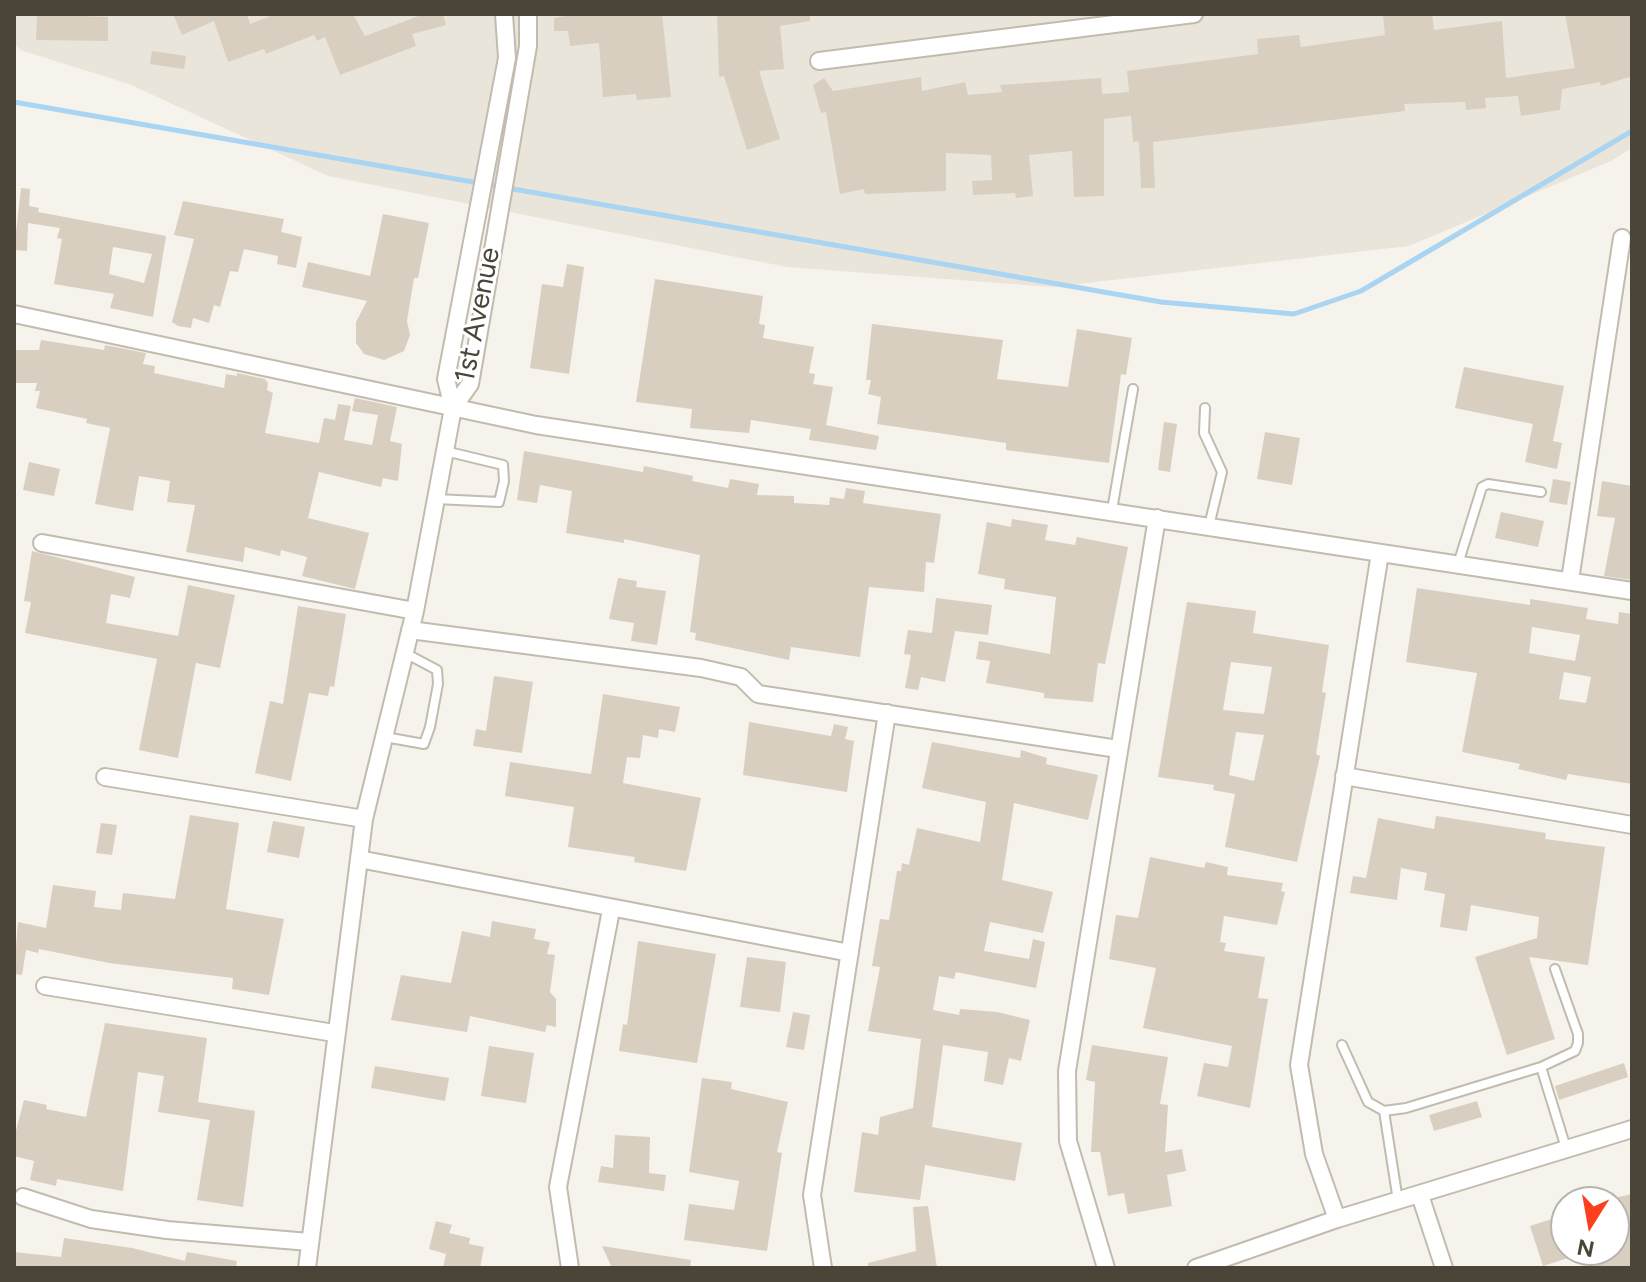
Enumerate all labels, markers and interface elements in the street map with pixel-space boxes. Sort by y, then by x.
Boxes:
street label: 1st Avenue [448,245,508,385]
north arrow [1550,1186,1630,1266]
text: N [1575,1233,1597,1263]

